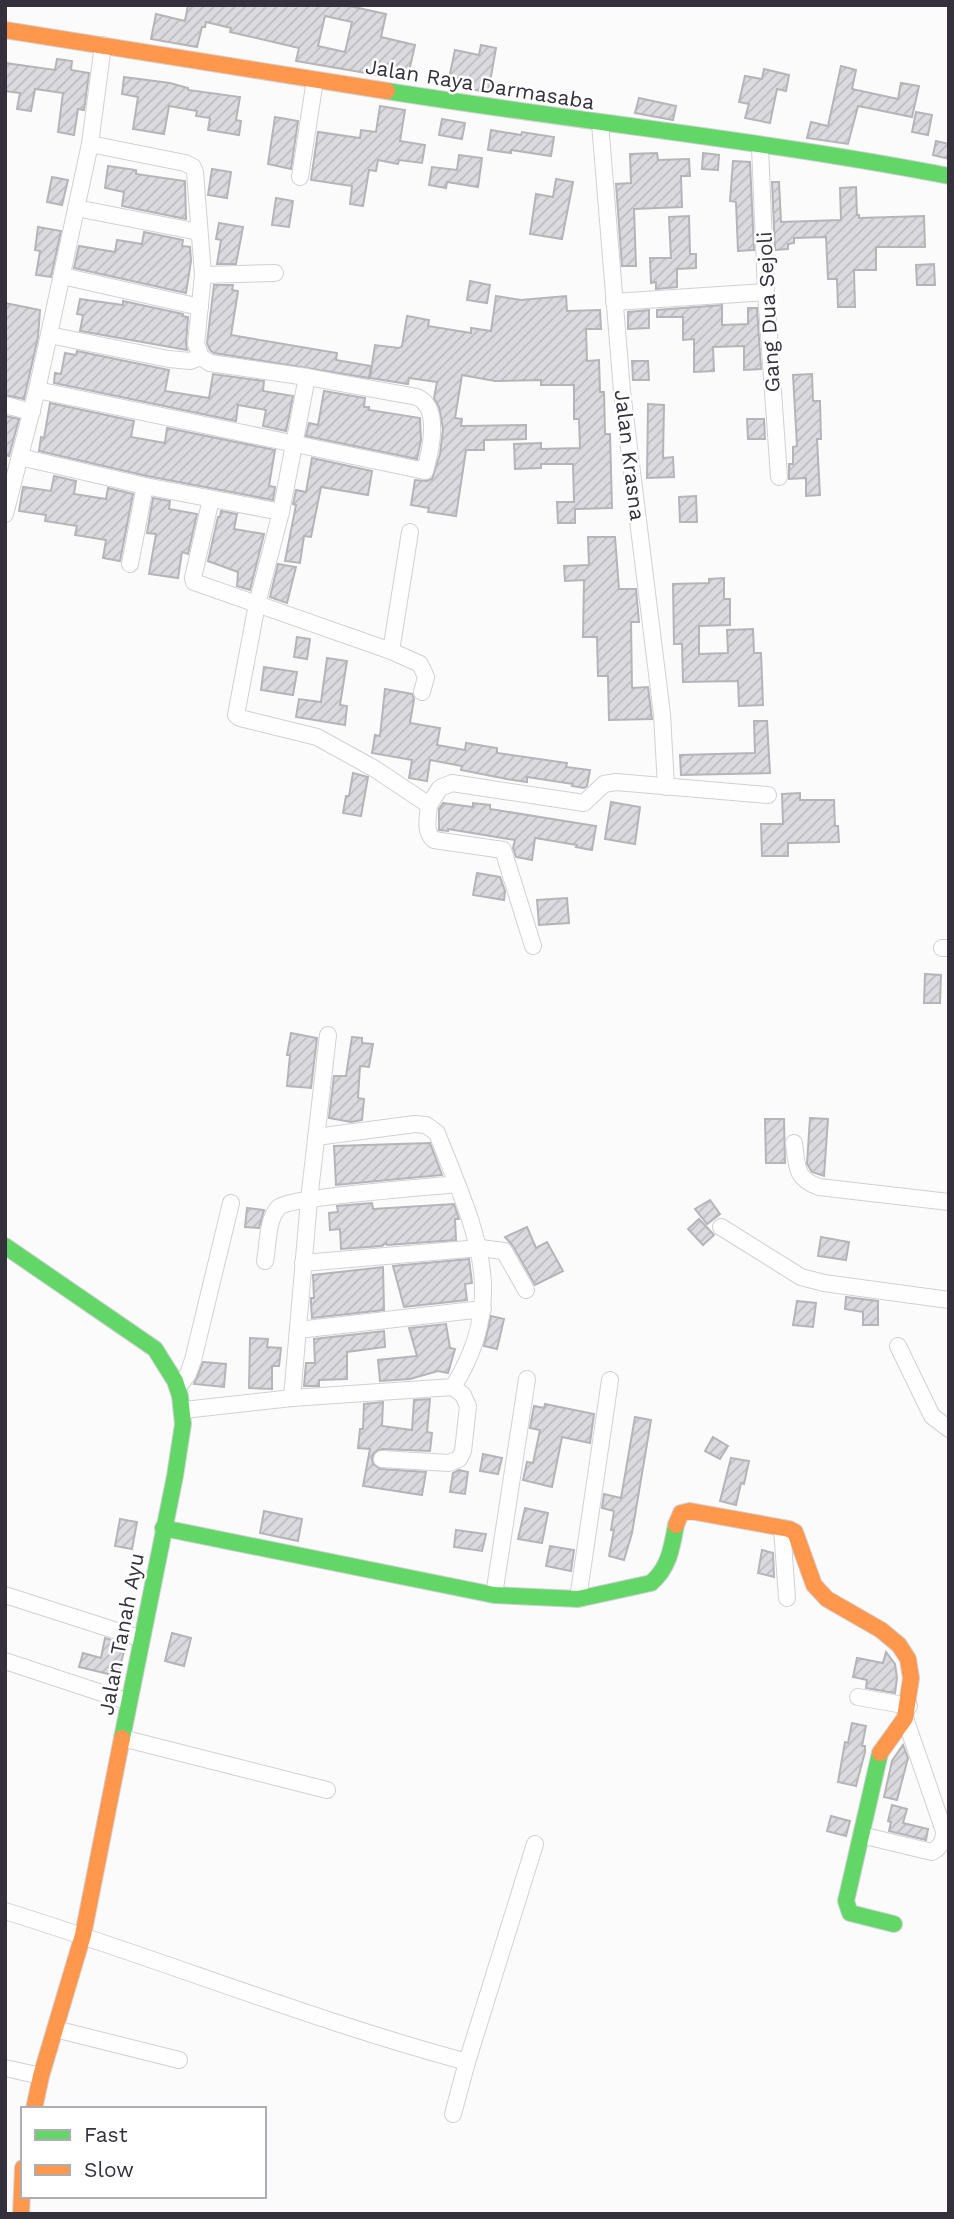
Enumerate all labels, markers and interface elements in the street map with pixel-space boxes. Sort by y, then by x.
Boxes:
street label: Jalan Raya Darmasaba [364,54,597,114]
street label: Gang Dua Sejoli [751,231,785,393]
street label: Jalan Krasna [610,388,650,522]
street label: Jalan Tanah Ayu [93,1551,149,1717]
legend [21,2107,266,2198]
text: Fast [84,2122,128,2147]
text: Slow [84,2157,134,2182]

